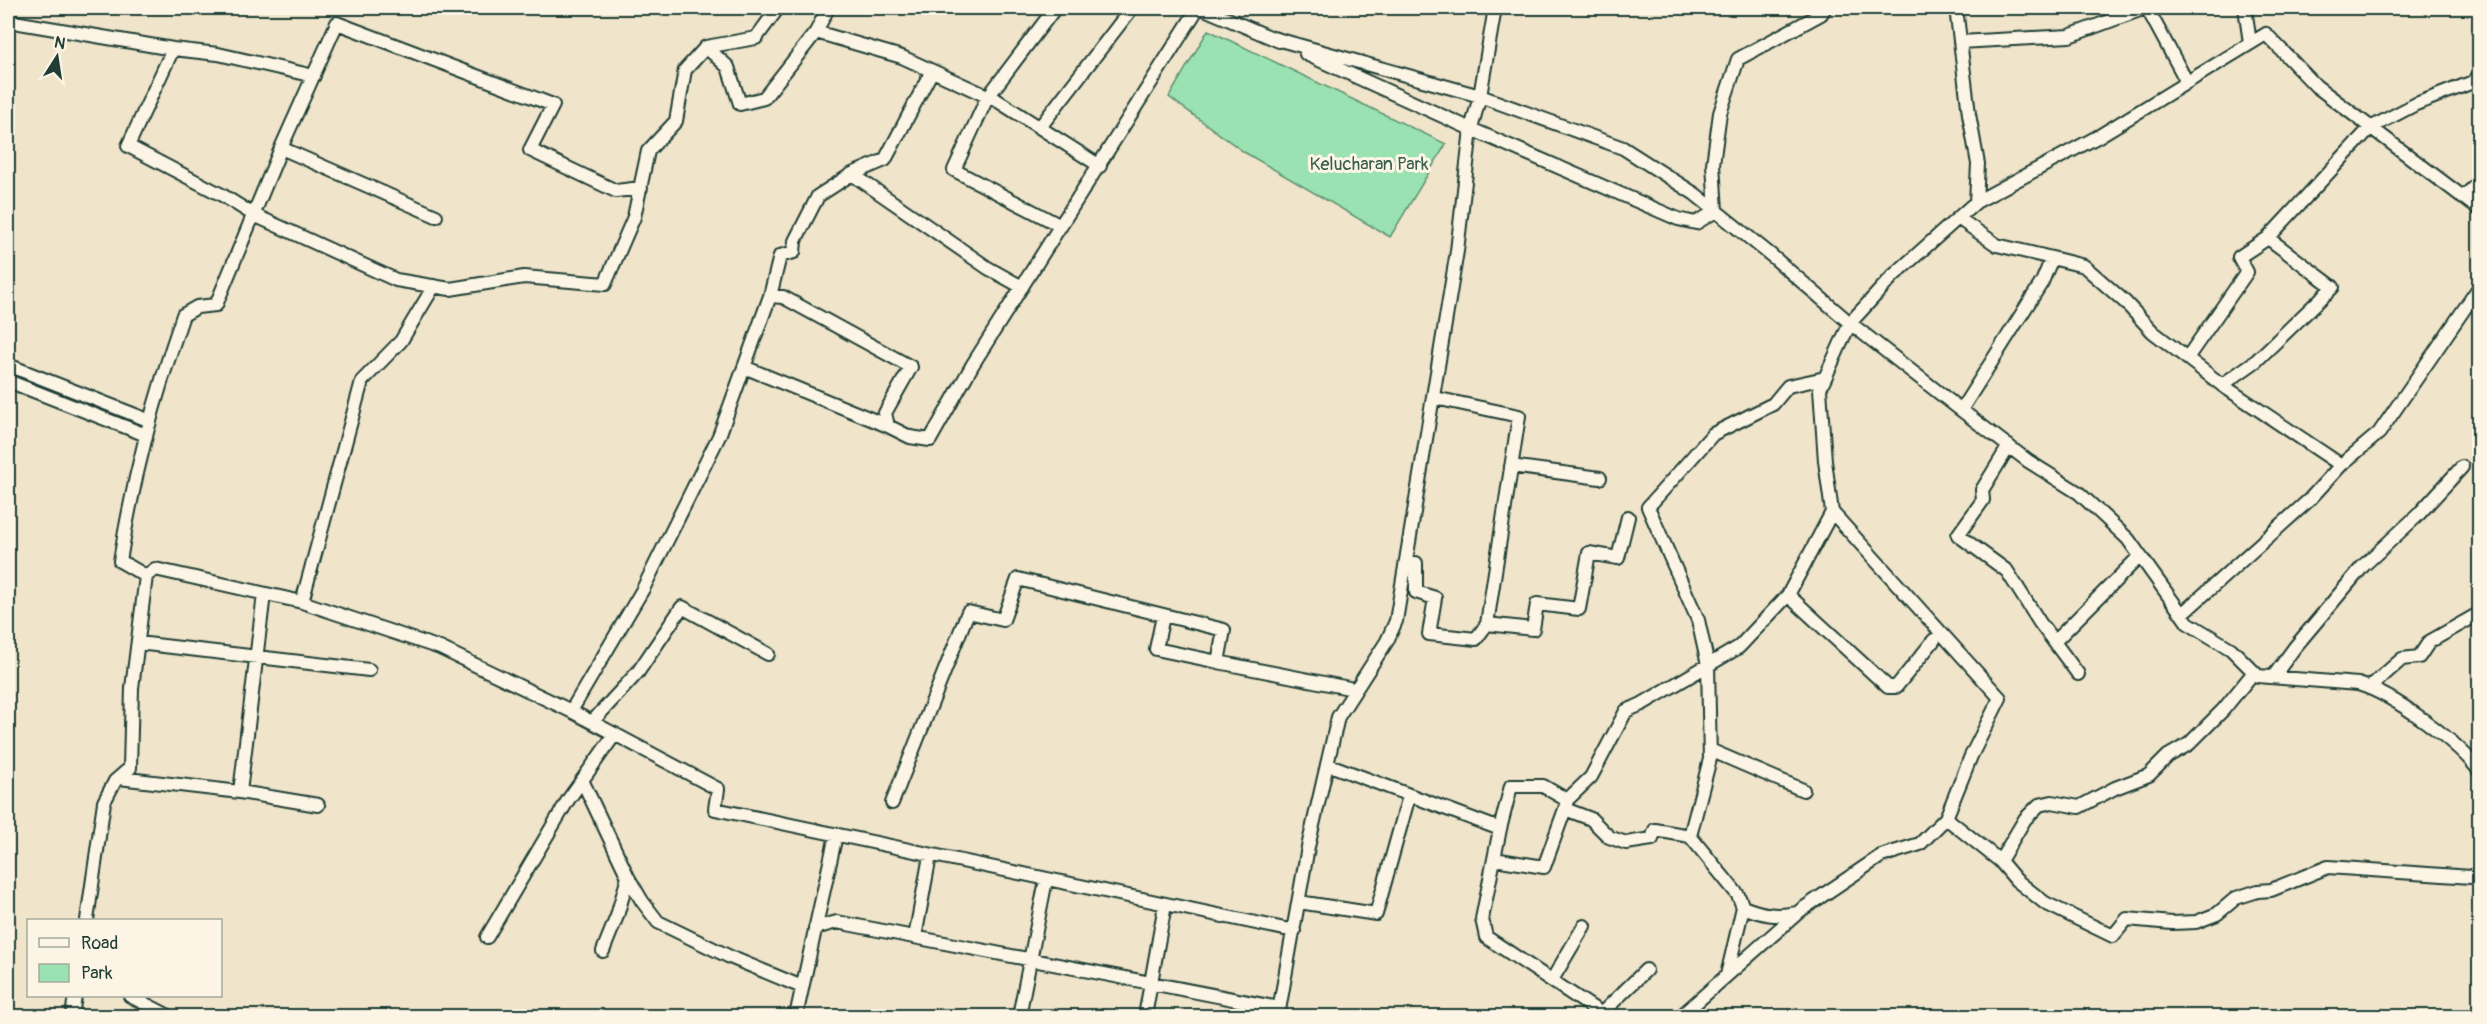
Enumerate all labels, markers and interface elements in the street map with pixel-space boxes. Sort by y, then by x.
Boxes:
north arrow [27,27,87,87]
text: N [53,32,67,54]
park label: Kelucharan Park [1310,153,1429,176]
legend [27,919,222,997]
text: Road [81,932,118,955]
text: Park [81,962,113,985]

